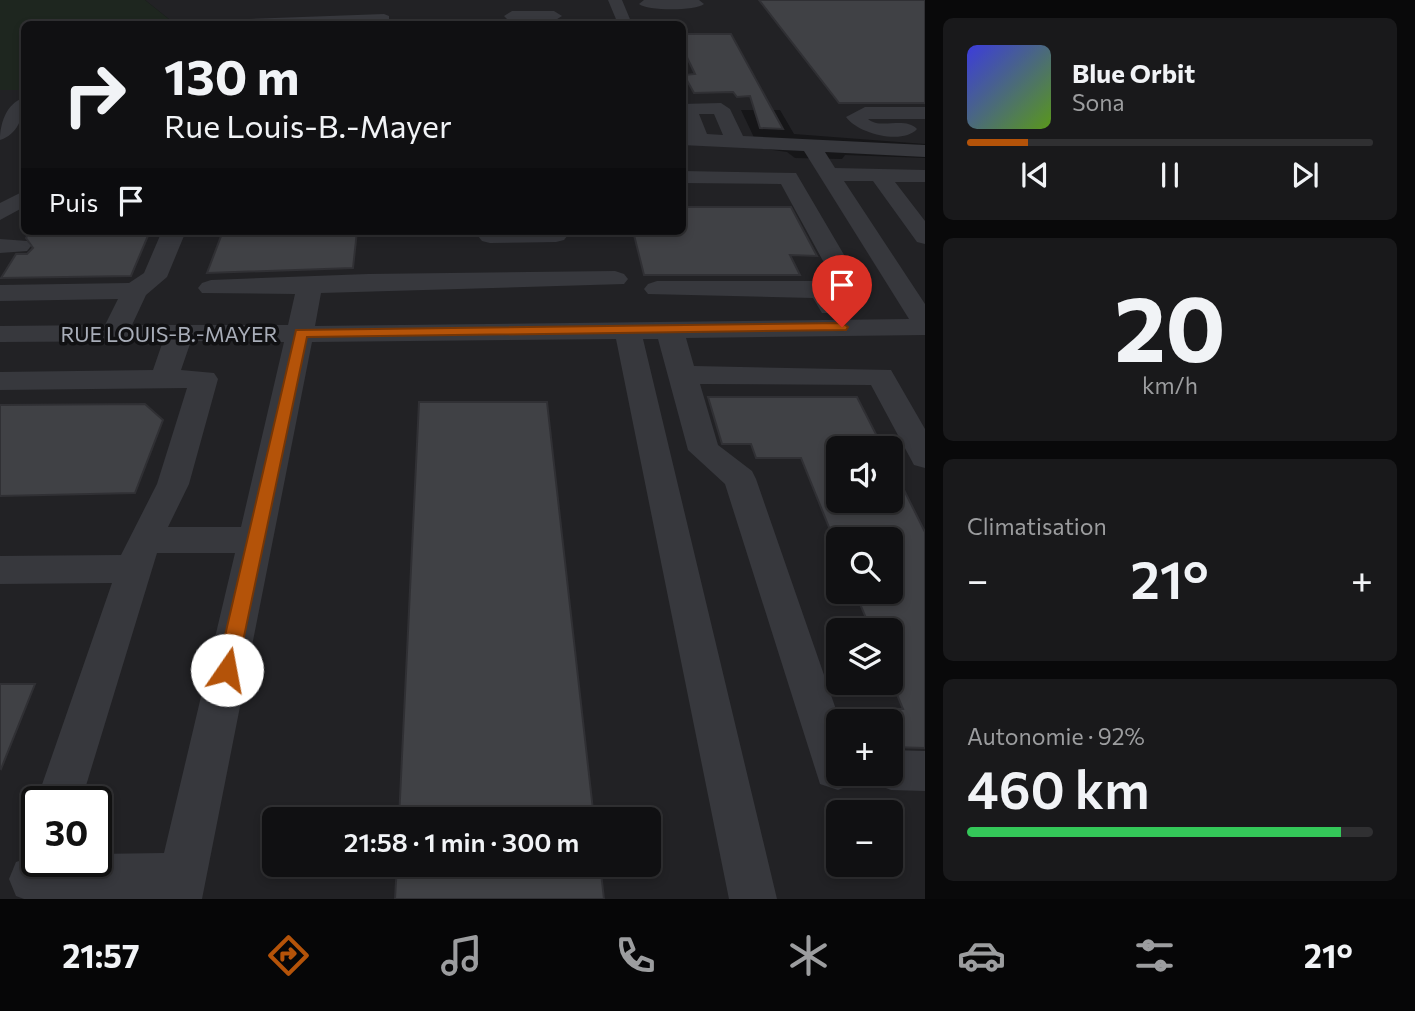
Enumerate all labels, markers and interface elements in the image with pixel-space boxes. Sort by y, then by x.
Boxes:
text: 130 m [164,45,299,105]
icon: right [49,49,140,140]
text: Blue Orbit [1072,57,1195,88]
text: Sona [1072,88,1124,116]
text: Rue Louis-B.-Mayer [164,105,452,145]
icon: previous [1016,156,1054,194]
icon: pause [1151,156,1189,194]
icon: next [1286,156,1324,194]
icon: arrive [112,182,150,220]
text: Puis [49,186,98,217]
pin [812,255,872,327]
icon: arrive [823,266,861,304]
text: 20 [1114,269,1226,381]
street label: RUE LOUIS-B.-MAYER [61,321,277,346]
text: km/h [1142,371,1198,399]
map controls [826,436,903,877]
button: sound [826,436,903,513]
text: Climatisation [967,512,1107,540]
button: search [826,527,903,604]
text: 21° [1130,546,1209,610]
text: − [967,555,989,602]
text: + [1351,555,1373,602]
button: layers [826,618,903,695]
position arrow [190,633,264,707]
button: + [826,709,903,786]
text: Autonomie · 92% [967,722,1145,750]
text: 460 km [967,756,1150,820]
speed limit sign: 30 [21,786,112,877]
button: − [826,800,903,877]
text: 21:58 · 1 min · 300 m [344,826,579,857]
icon: directions [264,931,313,980]
icon: music [437,931,486,980]
icon: phone [611,931,660,980]
icon: climate [784,931,833,980]
icon: car [957,931,1006,980]
icon: filters [1130,931,1179,980]
text: 21:57 [62,935,140,975]
text: 21° [1304,935,1353,975]

